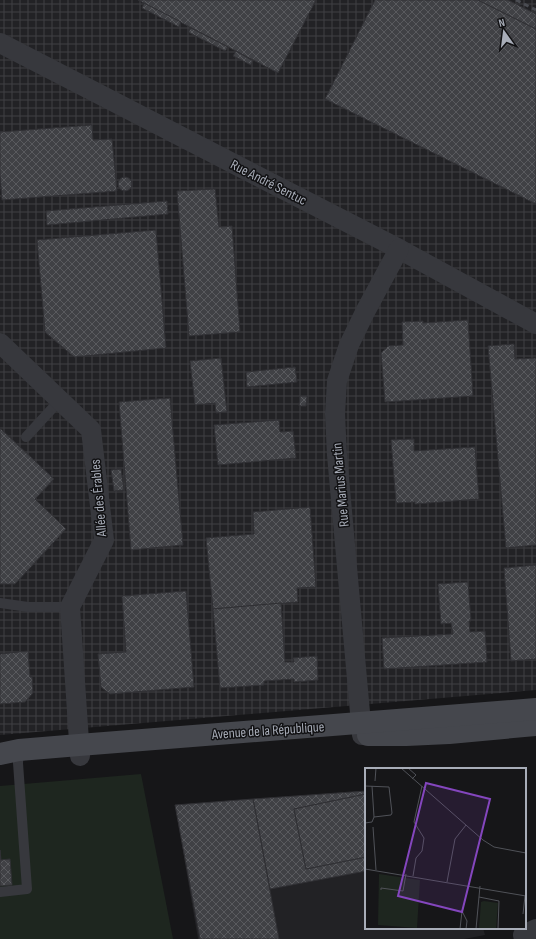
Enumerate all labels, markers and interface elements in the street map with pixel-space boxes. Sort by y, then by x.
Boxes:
north arrow [484,12,524,52]
text: N [497,16,506,30]
street label: Rue André Sentuc [228,156,310,209]
street label: Rue Marius Martin [328,442,353,528]
street label: Allée des Érables [87,459,110,538]
street label: Avenue de la République [210,718,325,743]
inset map [365,768,526,929]

